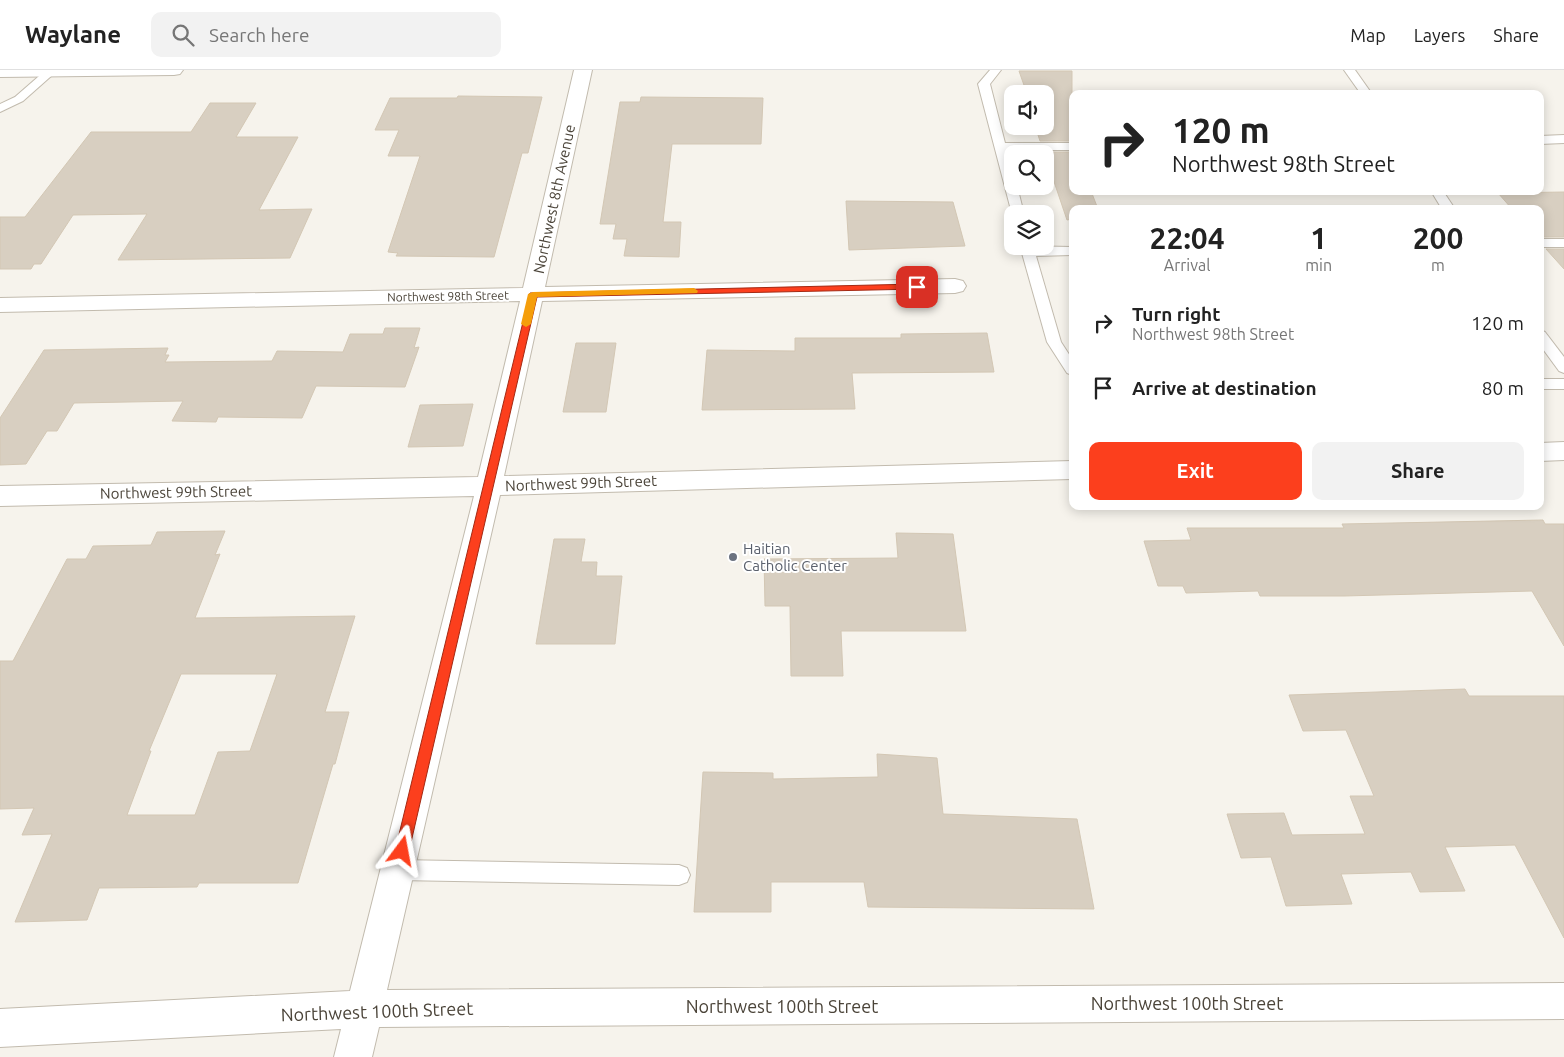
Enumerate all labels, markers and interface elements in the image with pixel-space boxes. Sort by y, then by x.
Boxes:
search box [151,12,501,57]
text: Waylane [25,21,121,48]
icon: search [169,21,197,49]
text: Search here [209,24,309,46]
text: Map [1350,25,1386,45]
text: Layers [1414,25,1465,45]
text: Share [1493,25,1539,45]
map controls [1004,85,1054,255]
button: sound [1004,85,1054,135]
icon: right [1089,110,1154,175]
text: 120 m [1172,110,1270,150]
street label: Northwest 8th Avenue [530,123,578,275]
button: search [1004,145,1054,195]
text: Northwest 98th Street [1172,151,1395,176]
button: layers [1004,205,1054,255]
text: 22:04 [1150,221,1225,255]
text: 1 [1310,221,1327,255]
text: 200 [1413,221,1463,255]
text: Arrival [1164,256,1210,274]
text: min [1305,256,1332,274]
text: m [1431,256,1445,274]
pin [896,266,938,308]
icon: arrive [903,273,931,301]
street label: Northwest 98th Street [387,288,509,304]
text: Turn right [1132,303,1220,325]
icon: right [1089,309,1117,337]
text: 120 m [1471,312,1524,334]
text: Northwest 98th Street [1132,325,1294,343]
icon: arrive [1089,374,1117,402]
text: Arrive at destination [1132,377,1317,399]
text: 80 m [1482,377,1524,399]
button: Exit [1089,442,1302,500]
button: Share [1312,442,1524,500]
street label: Northwest 99th Street [505,472,657,494]
street label: Northwest 99th Street [100,482,252,502]
place label: Haitian Catholic Center [743,540,847,574]
marker: Haitian Catholic Center [727,551,739,563]
position arrow [375,824,427,876]
street label: Northwest 100th Street [1091,993,1283,1013]
street label: Northwest 100th Street [686,996,878,1016]
street label: Northwest 100th Street [280,998,474,1024]

